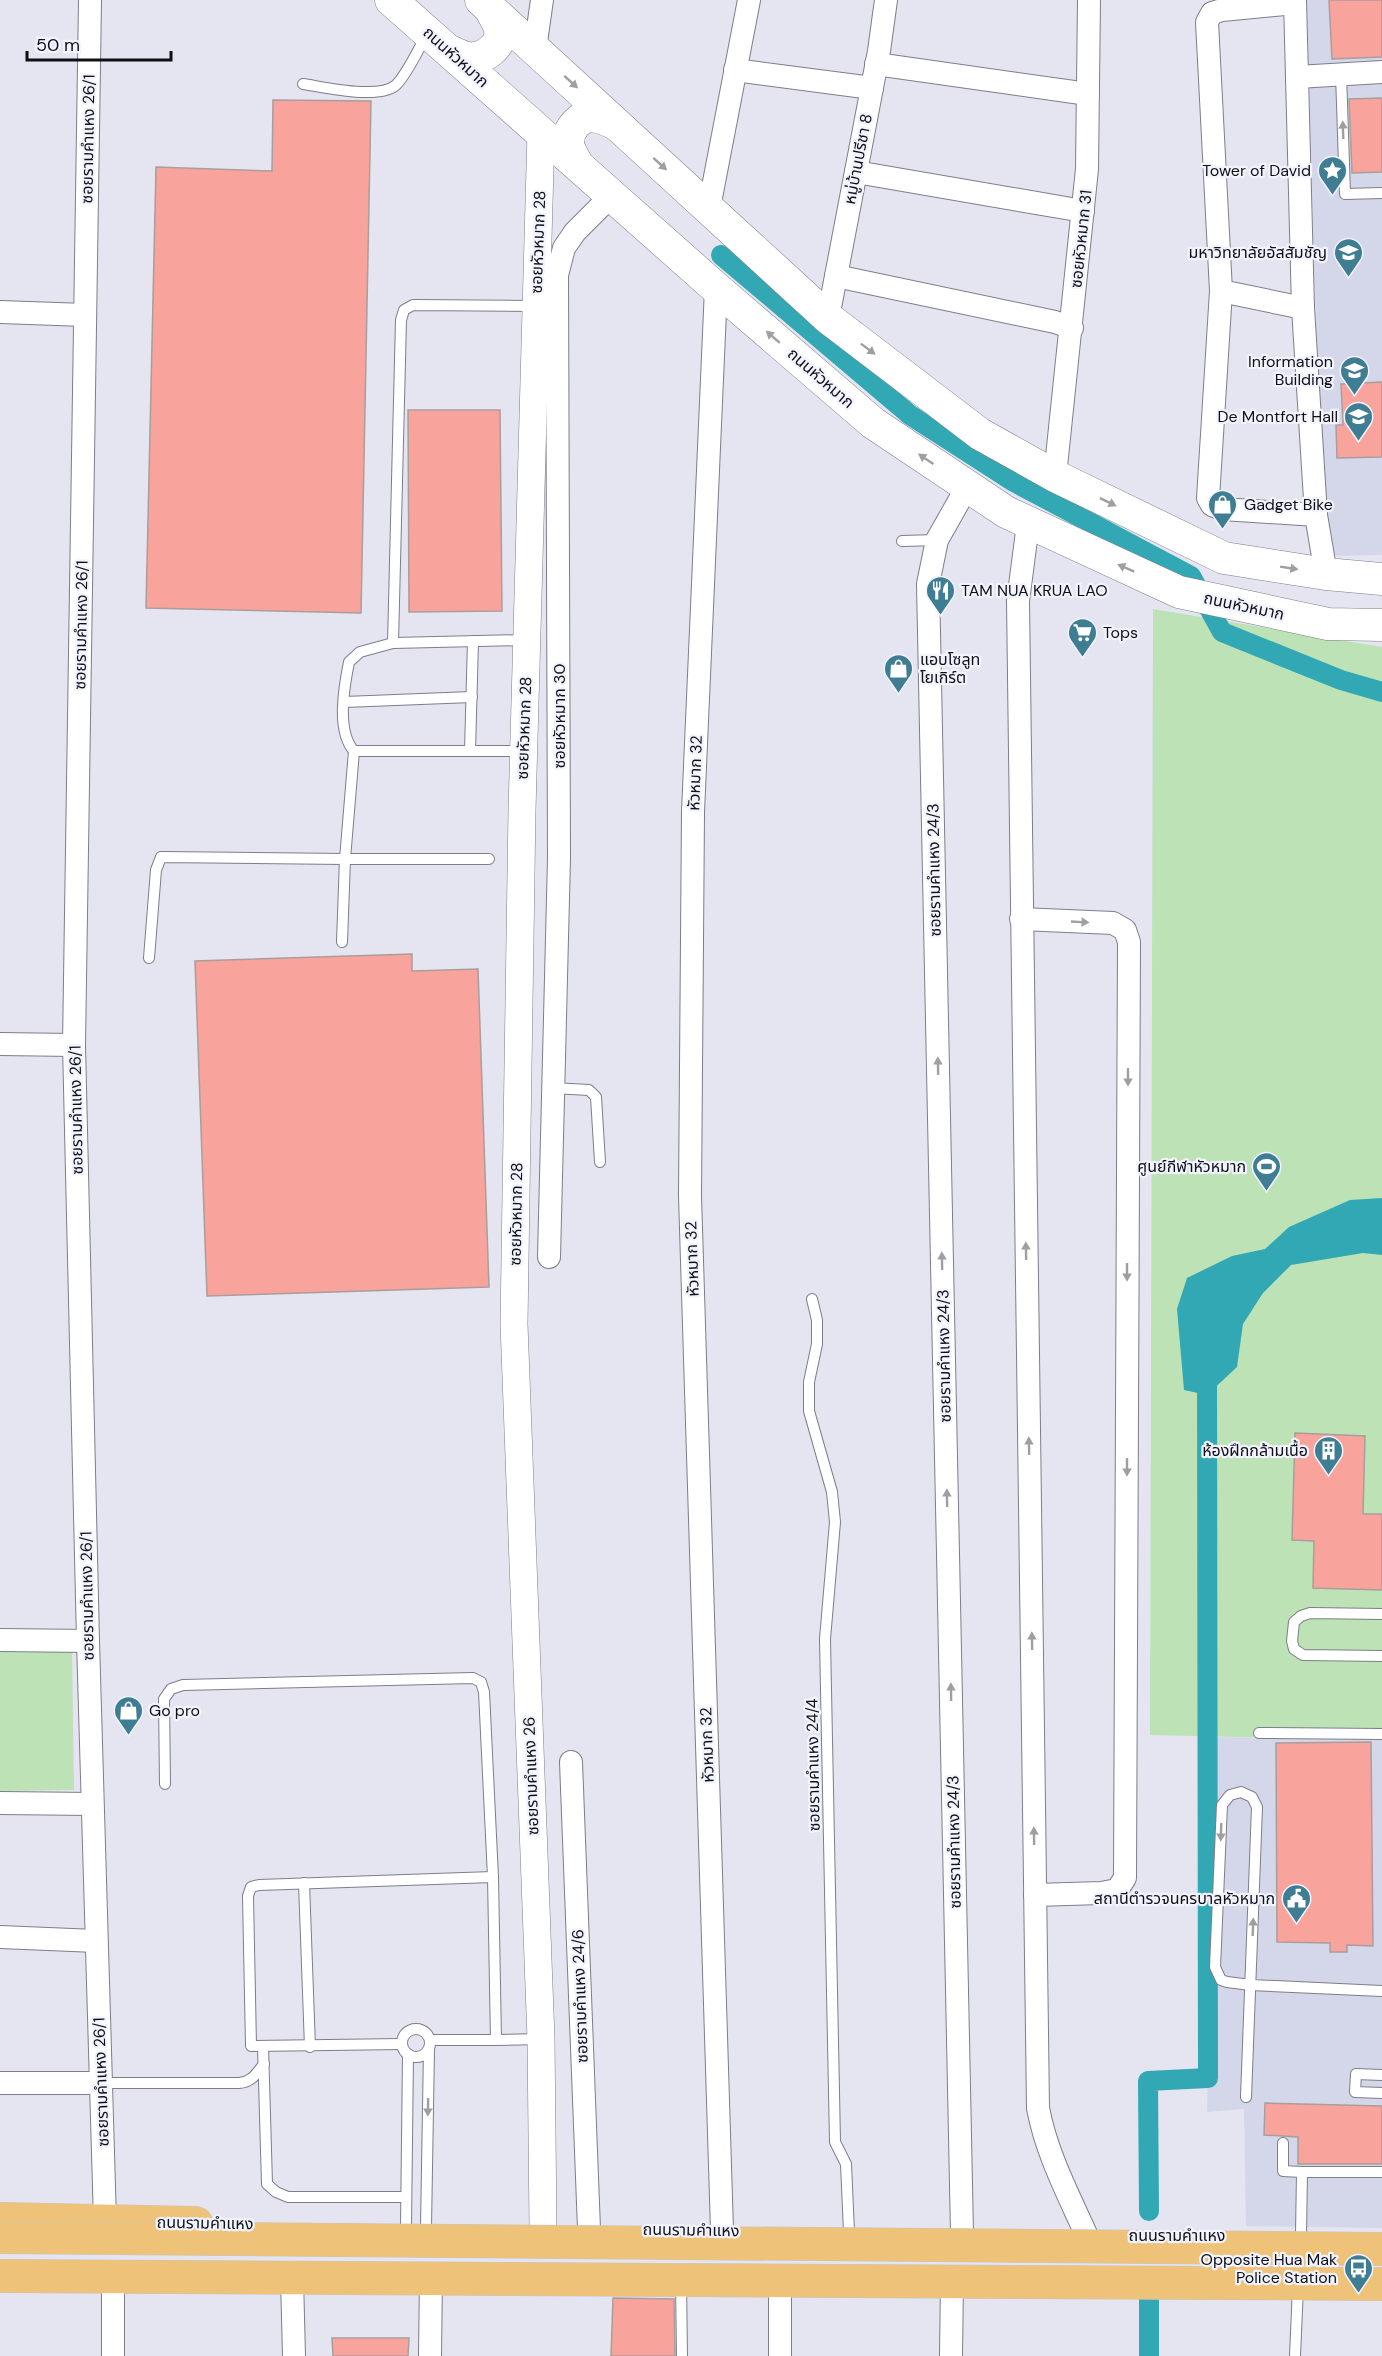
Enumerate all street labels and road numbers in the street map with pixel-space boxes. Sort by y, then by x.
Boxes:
street label: ถนนหัวหมาก [419,22,493,92]
street label: ซอยรามคำแหง 26/1 [76,74,100,204]
street label: หมู่บ้านปรีชา 8 [839,112,877,206]
street label: ซอยหัวหมาก 31 [1065,189,1097,289]
street label: ซอยหัวหมาก 28 [526,190,550,294]
street label: ถนนหัวหมาก [783,343,859,413]
street label: ซอยรามคำแหง 26/1 [69,560,93,690]
street label: ถนนหัวหมาก [1202,587,1286,625]
street label: ซอยหัวหมาก 30 [549,664,570,768]
street label: ซอยหัวหมาก 28 [512,676,536,780]
street label: หัวหมาก 32 [683,735,707,811]
street label: ซอยรามคำแหง 24/3 [922,803,946,937]
street label: ซอยรามคำแหง 26/1 [64,1045,88,1175]
street label: ซอยหัวหมาก 28 [505,1162,527,1266]
street label: หัวหมาก 32 [680,1221,704,1297]
street label: ซอยรามคำแหง 24/3 [932,1289,956,1423]
street label: ซอยรามคำแหง 26/1 [75,1531,99,1661]
street label: ซอยรามคำแหง 24/4 [801,1698,825,1832]
street label: หัวหมาก 32 [695,1707,719,1783]
street label: ซอยรามคำแหง 26 [518,1716,544,1836]
street label: ซอยรามคำแหง 24/3 [942,1775,966,1909]
street label: ซอยรามคำแหง 24/6 [567,1929,593,2063]
street label: ซอยรามคำแหง 26/1 [88,2017,114,2147]
street label: ถนนรามคำแหง [156,2212,254,2234]
street label: ถนนรามคำแหง [642,2219,740,2241]
street label: ถนนรามคำแหง [1129,2225,1225,2246]

